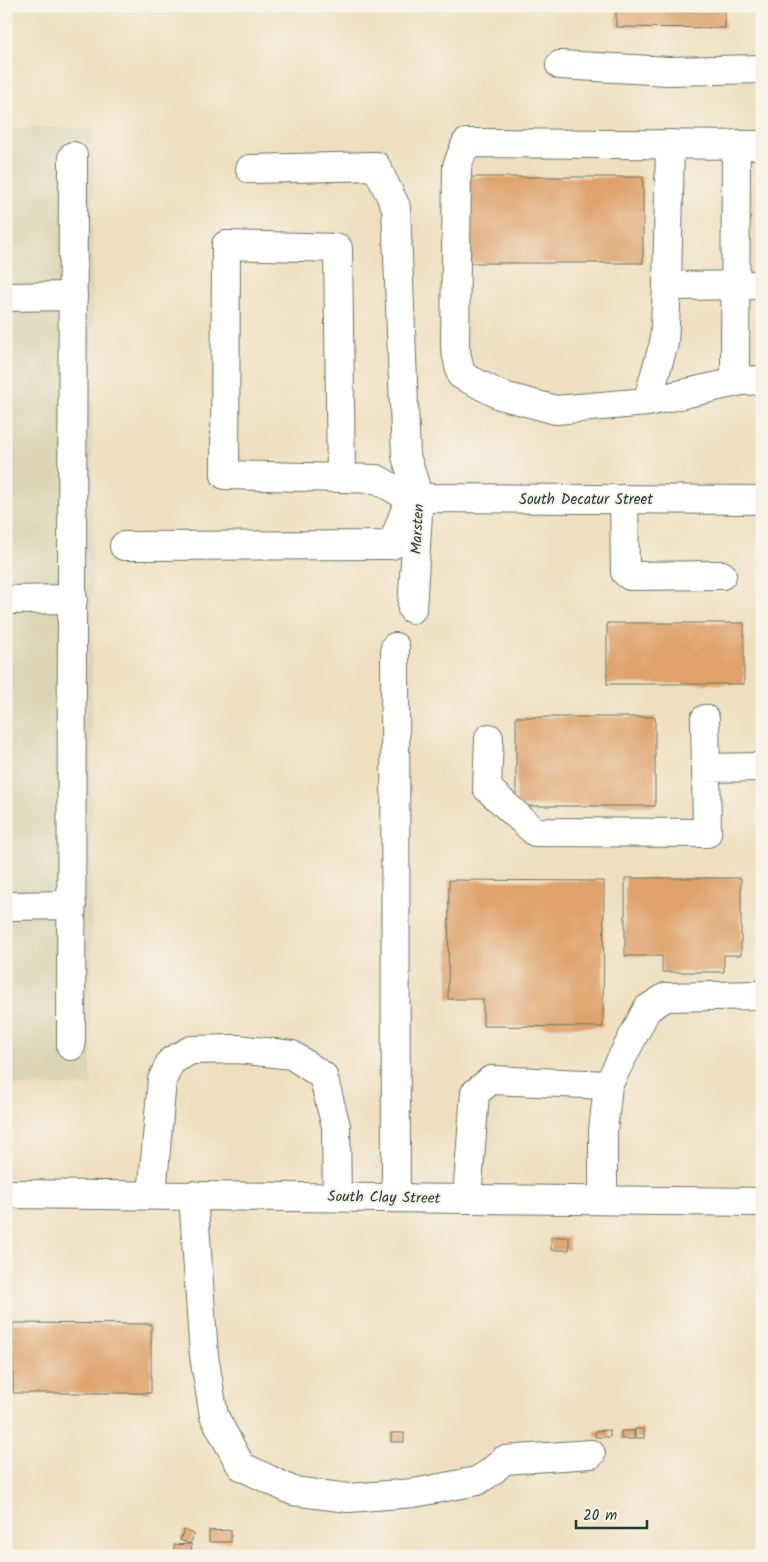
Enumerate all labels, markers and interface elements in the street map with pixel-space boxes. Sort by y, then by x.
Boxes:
street label: South Decatur Street [519,488,653,512]
street label: Marsten [405,503,431,555]
street label: South Clay Street [327,1185,441,1211]
scale bar [576,1497,647,1529]
text: 20 m [583,1504,617,1528]

